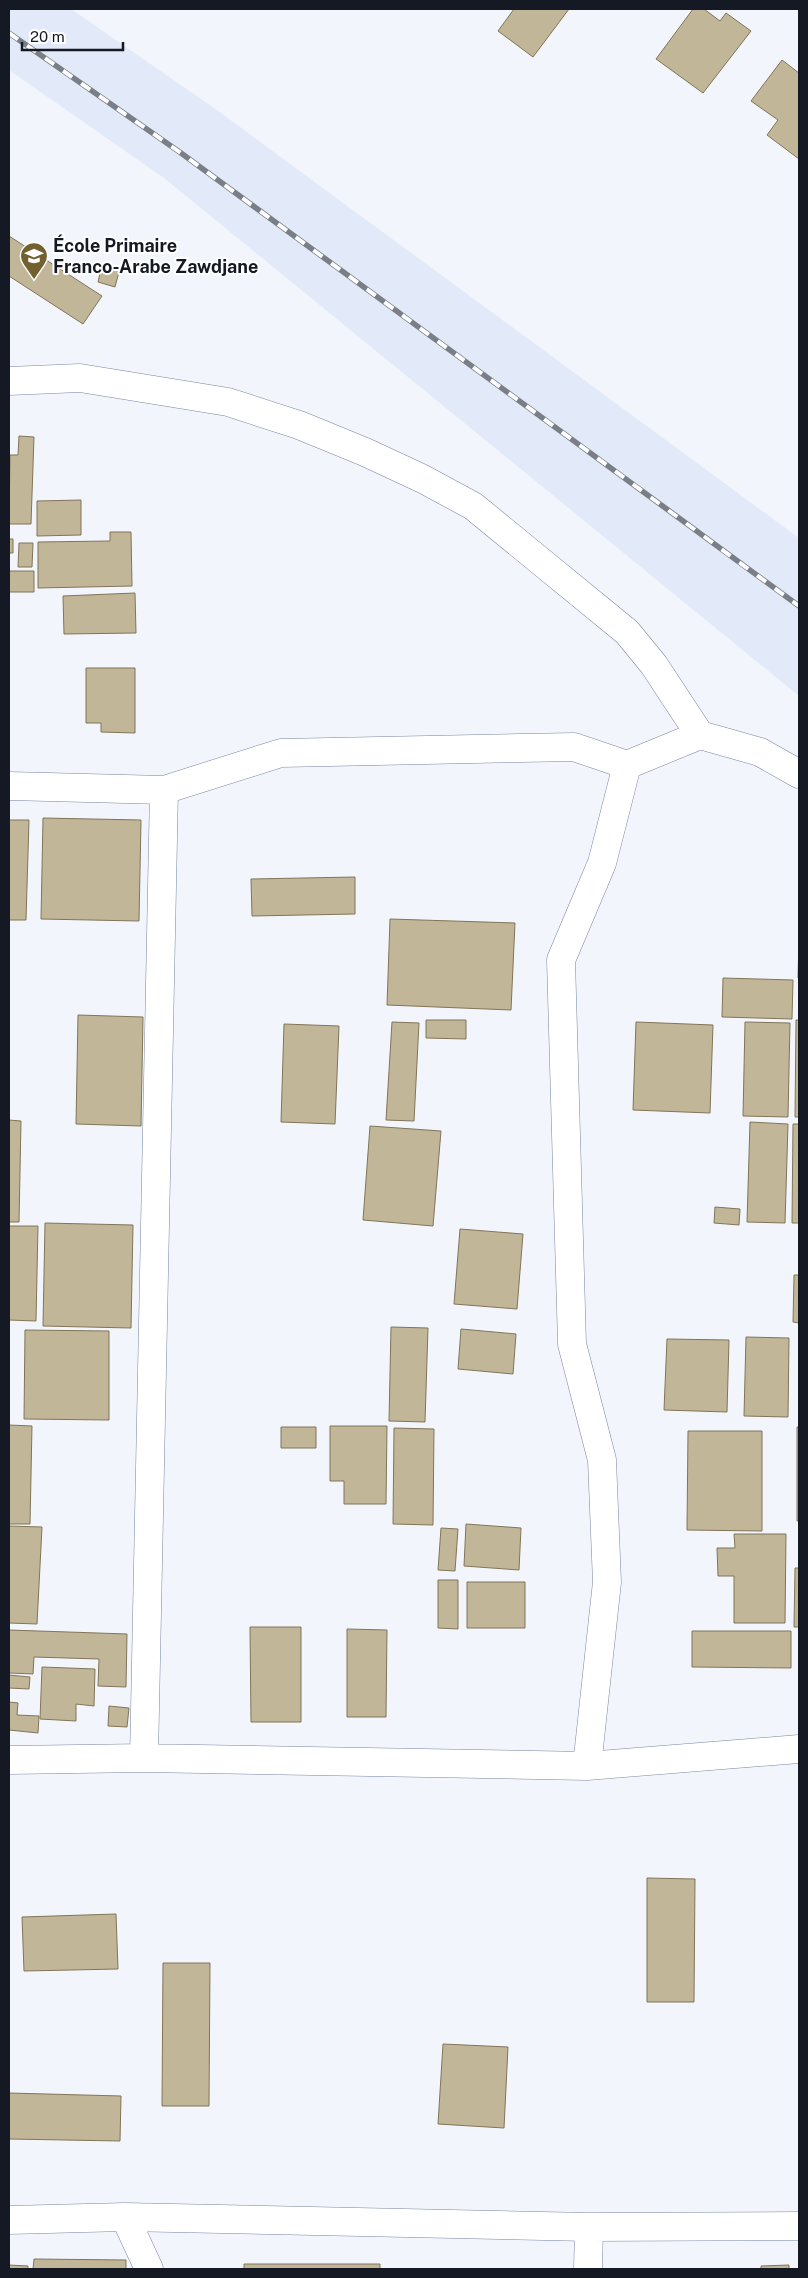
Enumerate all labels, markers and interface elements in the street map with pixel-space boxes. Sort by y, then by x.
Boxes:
scale bar [22,20,124,52]
text: 20 m [30,28,65,45]
place label: École Primaire Franco-Arabe Zawdjane [53,234,258,277]
school or university icon: École Primaire Franco-Arabe Zawdjane [19,241,49,280]

